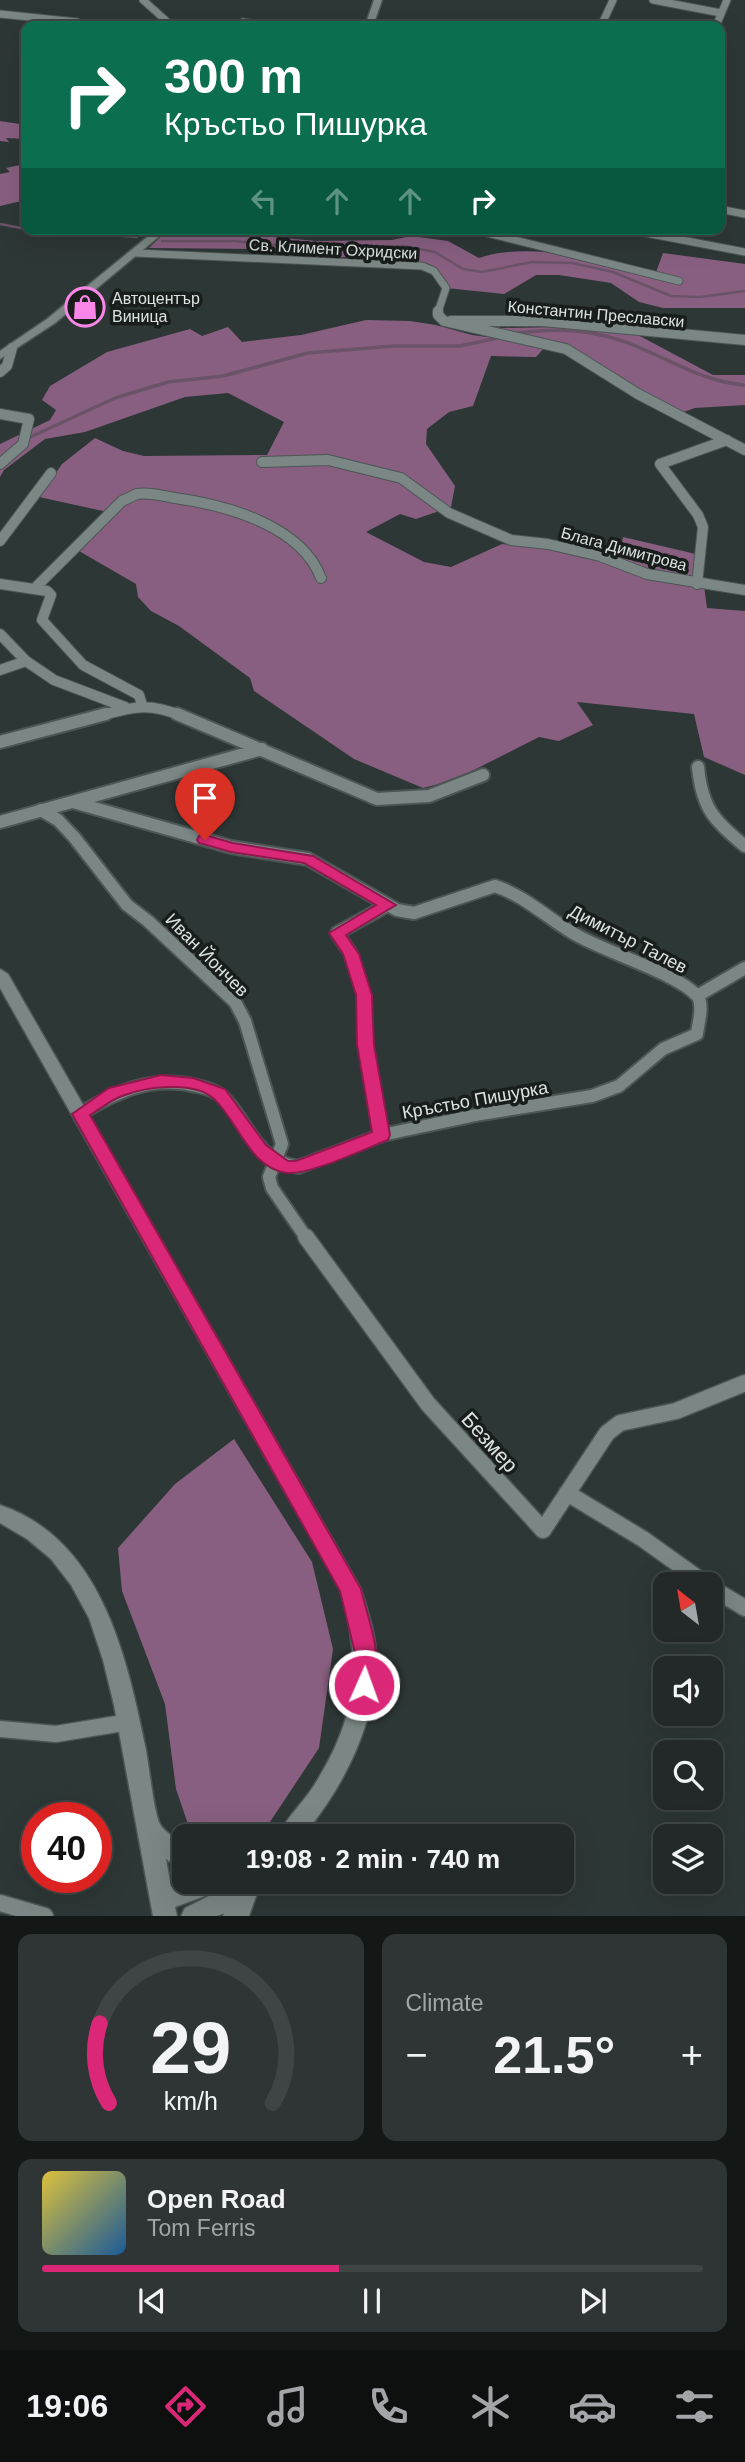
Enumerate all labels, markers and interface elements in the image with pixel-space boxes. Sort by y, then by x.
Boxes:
icon: right [49,49,140,140]
text: 300 m [164,49,303,103]
text: Кръстьо Пишурка [164,106,427,142]
icon: left [245,182,283,220]
icon: ahead [318,182,356,220]
icon: ahead [391,182,429,220]
icon: right [464,182,502,220]
street label: Св. Климент Охридски [248,236,418,262]
shop icon: Автоцентър Виница [64,286,106,328]
place label: Автоцентър Виница [112,290,200,325]
street label: Константин Преславски [507,298,685,330]
street label: Блага Димитрова [559,524,689,574]
pin [175,768,235,840]
icon: arrive [186,779,224,817]
street label: Димитър Талев [566,901,690,977]
street label: Иван Йончев [161,909,253,1001]
street label: Кръстьо Пишурка [400,1077,551,1123]
street label: Безмер [457,1407,523,1477]
north arrow [653,1572,723,1642]
map controls [653,1572,723,1894]
position arrow [327,1648,401,1722]
button: sound [653,1656,723,1726]
button: search [653,1740,723,1810]
speed limit sign: 40 [21,1802,112,1893]
button: layers [653,1824,723,1894]
text: 19:08 · 2 min · 740 m [246,1844,500,1874]
text: Climate [406,1990,483,2016]
text: 29 [150,2008,231,2089]
text: 21.5° [493,2026,615,2084]
text: − [406,2034,428,2076]
text: + [681,2034,703,2076]
text: km/h [164,2087,218,2115]
text: Open Road [147,2184,286,2214]
text: Tom Ferris [147,2215,256,2241]
icon: previous [133,2282,171,2320]
icon: pause [353,2282,391,2320]
icon: next [574,2282,612,2320]
icon: directions [161,2382,210,2431]
icon: music [263,2382,312,2431]
icon: phone [364,2382,413,2431]
icon: climate [466,2382,515,2431]
icon: car [568,2382,617,2431]
icon: filters [670,2382,719,2431]
text: 19:06 [26,2388,108,2424]

